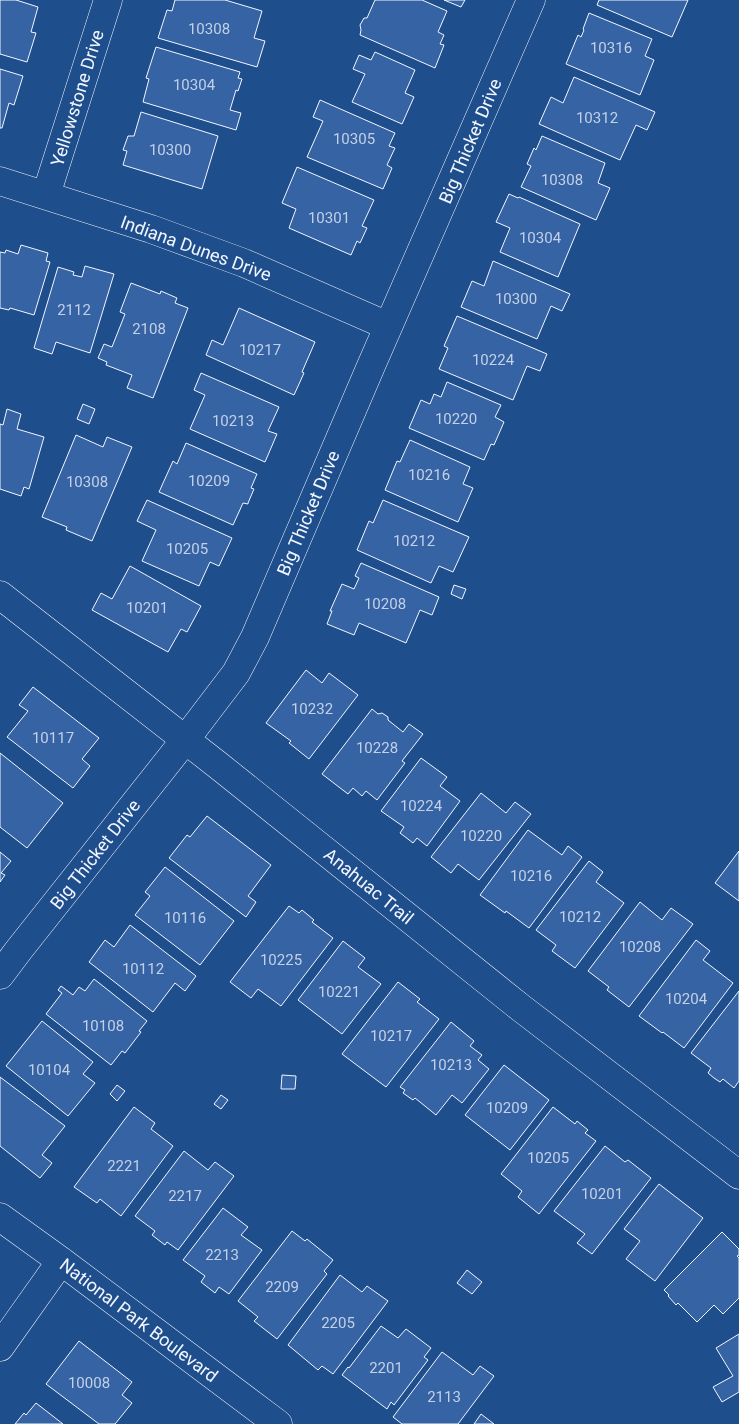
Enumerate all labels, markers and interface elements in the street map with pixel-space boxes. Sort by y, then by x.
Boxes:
house number: 10308 [188,20,230,38]
street label: Yellowstone Drive [46,27,108,169]
house number: 10316 [590,39,632,57]
street label: Big Thicket Drive [434,75,506,207]
house number: 10304 [173,76,216,94]
house number: 10312 [576,109,618,127]
house number: 10305 [333,130,375,148]
house number: 10300 [149,141,191,159]
house number: 10308 [541,171,583,189]
house number: 10301 [308,209,350,227]
street label: Indiana Dunes Drive [118,211,274,285]
house number: 10304 [519,229,562,247]
house number: 10300 [495,290,537,308]
house number: 2112 [57,301,91,319]
house number: 2108 [132,320,166,338]
house number: 10217 [239,341,281,359]
house number: 10224 [472,351,515,369]
house number: 10220 [435,410,477,428]
house number: 10213 [212,412,254,430]
street label: Big Thicket Drive [272,447,344,579]
house number: 10216 [408,466,450,484]
house number: 10209 [188,472,230,490]
house number: 10308 [66,473,108,491]
house number: 10212 [393,532,435,550]
house number: 10205 [166,540,208,558]
house number: 10208 [364,595,406,613]
house number: 10201 [126,599,168,617]
house number: 10232 [291,700,333,718]
house number: 10117 [32,729,74,747]
house number: 10228 [356,739,398,757]
street label: Big Thicket Drive [46,795,144,913]
house number: 10224 [400,797,443,815]
house number: 10220 [460,827,502,845]
street label: Anahuac Trail [320,844,418,928]
house number: 10216 [510,867,552,885]
house number: 10212 [559,908,601,926]
house number: 10116 [164,909,206,927]
house number: 10208 [619,938,661,956]
house number: 10225 [260,951,302,969]
house number: 10112 [122,960,164,978]
house number: 10221 [318,983,360,1001]
house number: 10204 [665,990,708,1008]
house number: 10108 [82,1017,124,1035]
house number: 10217 [370,1027,412,1045]
house number: 10213 [430,1056,472,1074]
house number: 10104 [28,1061,71,1079]
house number: 10209 [486,1099,528,1117]
house number: 10205 [527,1149,569,1167]
house number: 2221 [107,1157,141,1175]
house number: 10201 [581,1185,623,1203]
house number: 2217 [168,1187,202,1205]
house number: 2213 [205,1246,239,1264]
street label: National Park Boulevard [56,1254,222,1386]
house number: 2209 [265,1278,299,1296]
house number: 2205 [321,1314,355,1332]
house number: 2201 [369,1359,403,1377]
house number: 10008 [68,1374,110,1392]
house number: 2113 [427,1388,461,1406]

